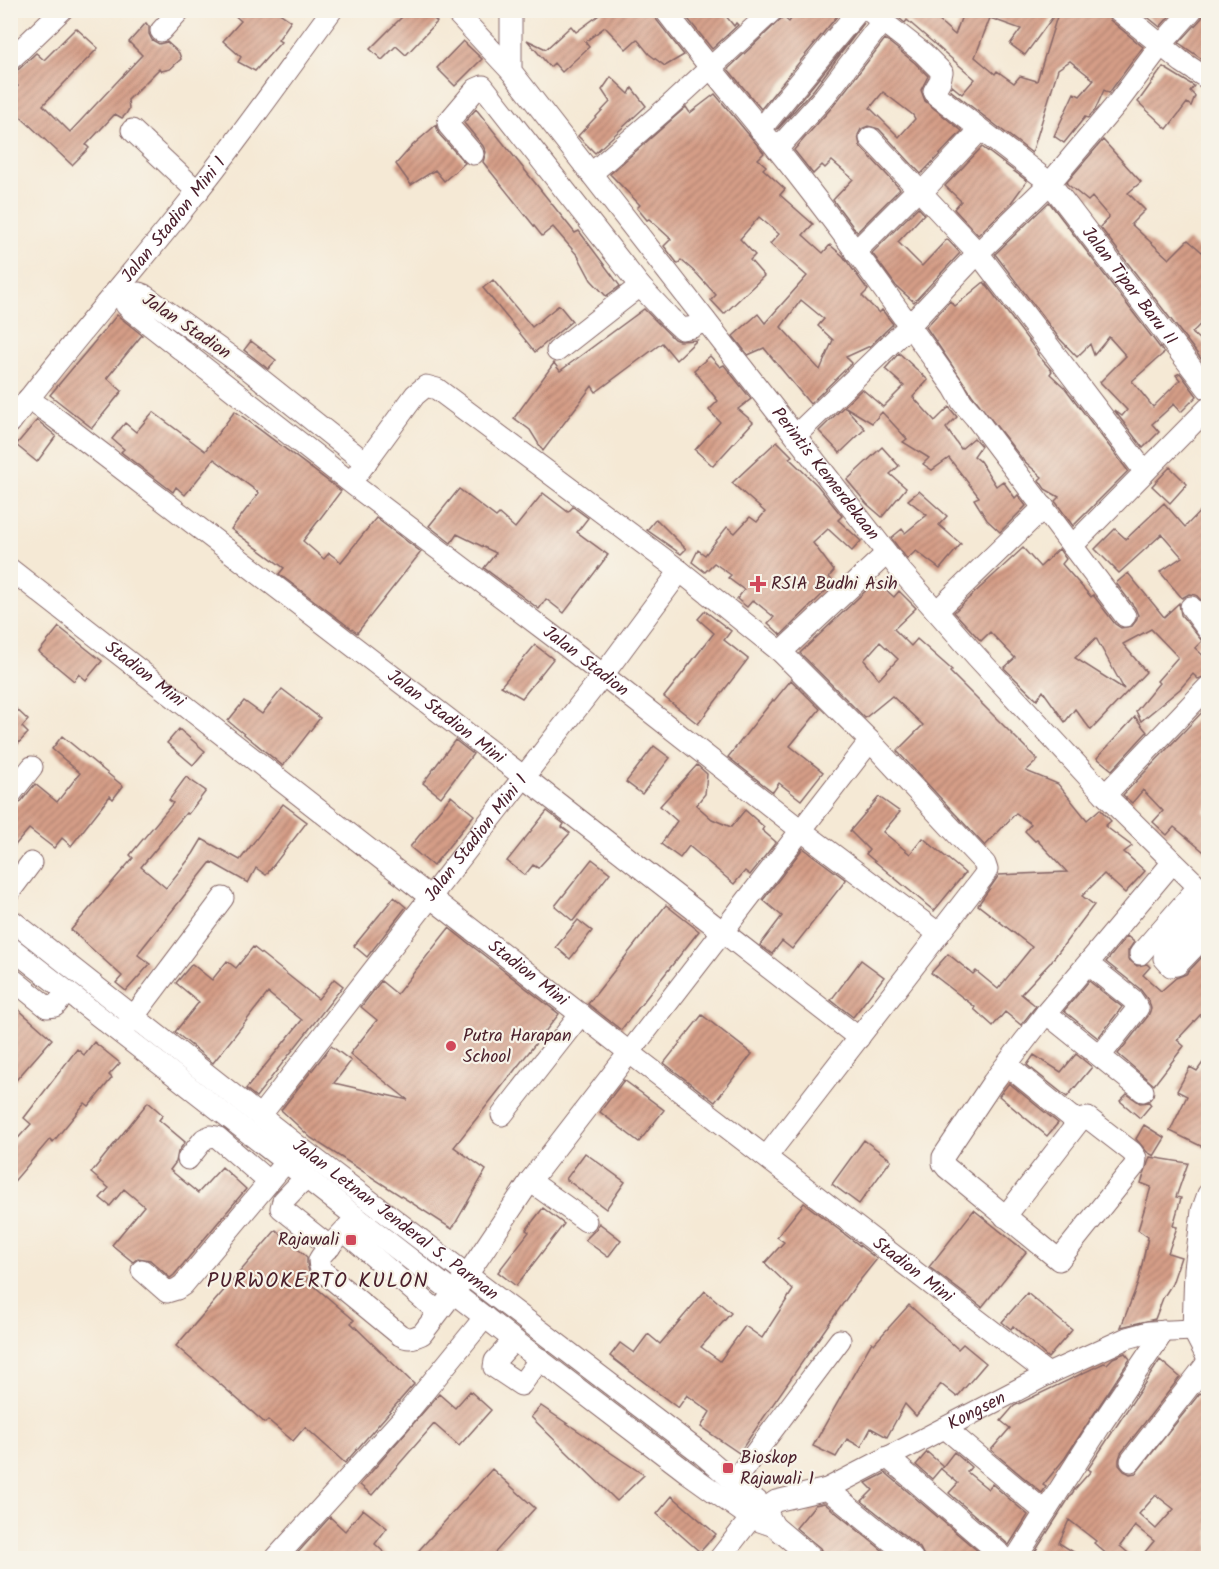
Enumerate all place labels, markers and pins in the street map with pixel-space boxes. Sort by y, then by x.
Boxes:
place label: RSIA Budhi Asih [771,570,898,599]
marker: RSIA Budhi Asih [749,575,767,593]
place label: Putra Harapan School [463,1022,572,1072]
marker: Putra Harapan School [444,1039,458,1053]
place label: Rajawali [278,1226,340,1255]
marker: Rajawali [344,1233,358,1247]
place label: Bioskop Rajawali 1 [740,1444,814,1494]
marker: Bioskop Rajawali 1 [721,1461,735,1475]

